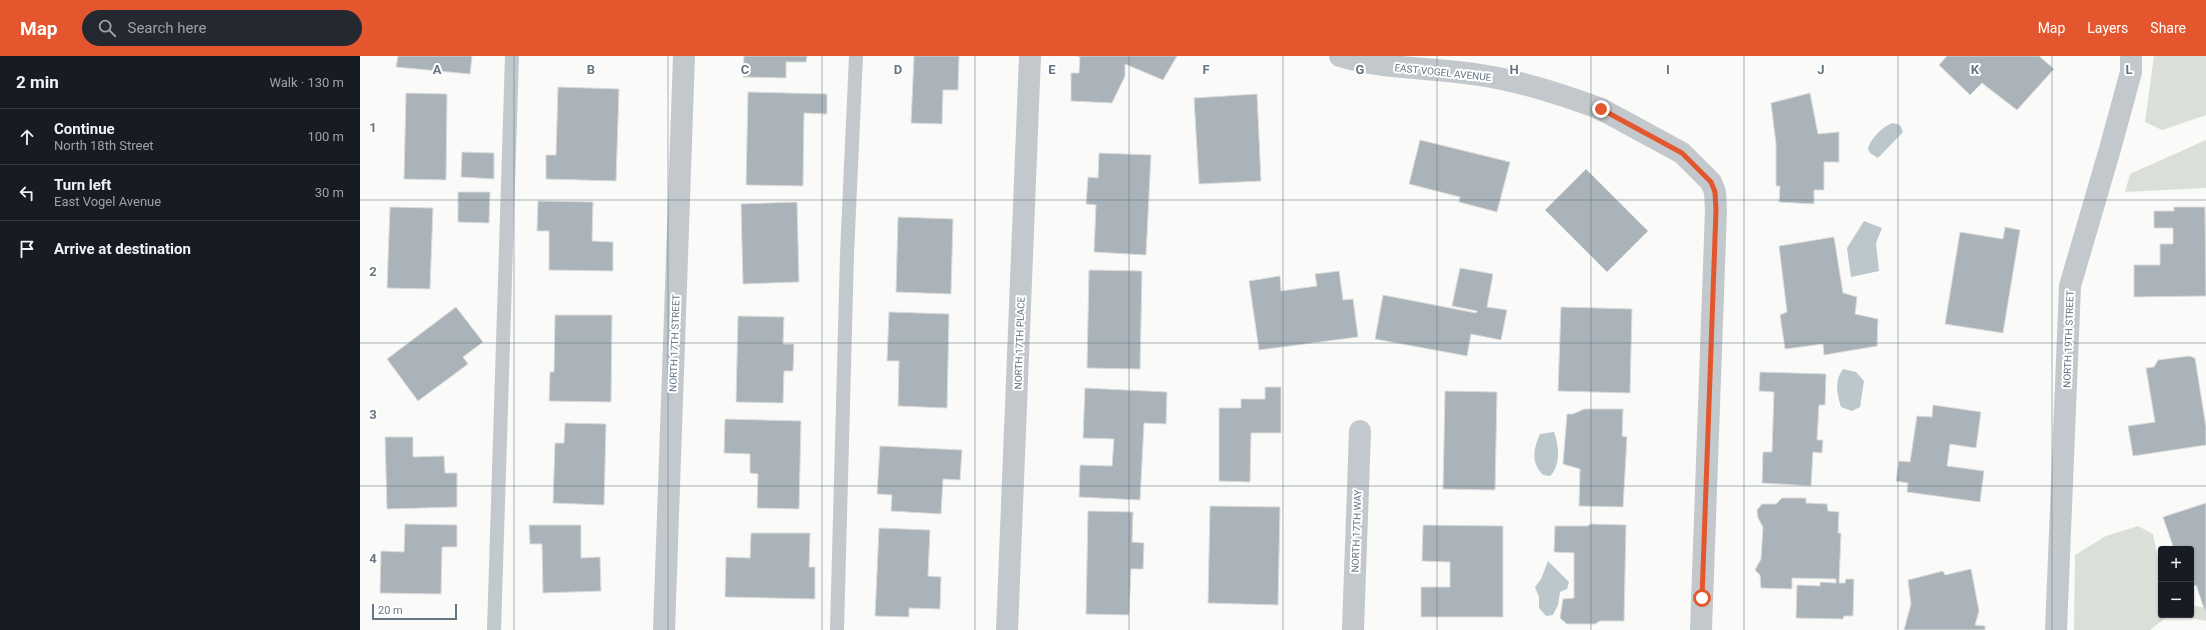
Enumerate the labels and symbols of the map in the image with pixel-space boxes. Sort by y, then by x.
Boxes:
text: A [433,62,442,77]
text: B [587,62,595,77]
text: C [741,62,750,77]
text: D [894,62,902,77]
text: E [1048,62,1056,77]
text: F [1202,62,1210,77]
text: G [1356,62,1365,77]
street label: EAST VOGEL AVENUE [1394,62,1492,83]
text: H [1509,62,1519,77]
text: I [1666,62,1670,77]
text: J [1817,62,1825,77]
text: K [1971,62,1980,77]
text: L [2125,62,2133,77]
route end [1592,100,1610,118]
text: 1 [369,120,377,135]
text: 2 [369,264,377,279]
street label: NORTH 19TH STREET [2061,290,2076,388]
street label: NORTH 17TH STREET [667,294,682,392]
street label: NORTH 17TH PLACE [1012,296,1027,390]
text: 3 [369,407,377,422]
street label: NORTH 17TH WAY [1350,489,1363,573]
text: 4 [369,551,377,566]
route start [1693,589,1711,607]
scale bar [372,602,457,621]

